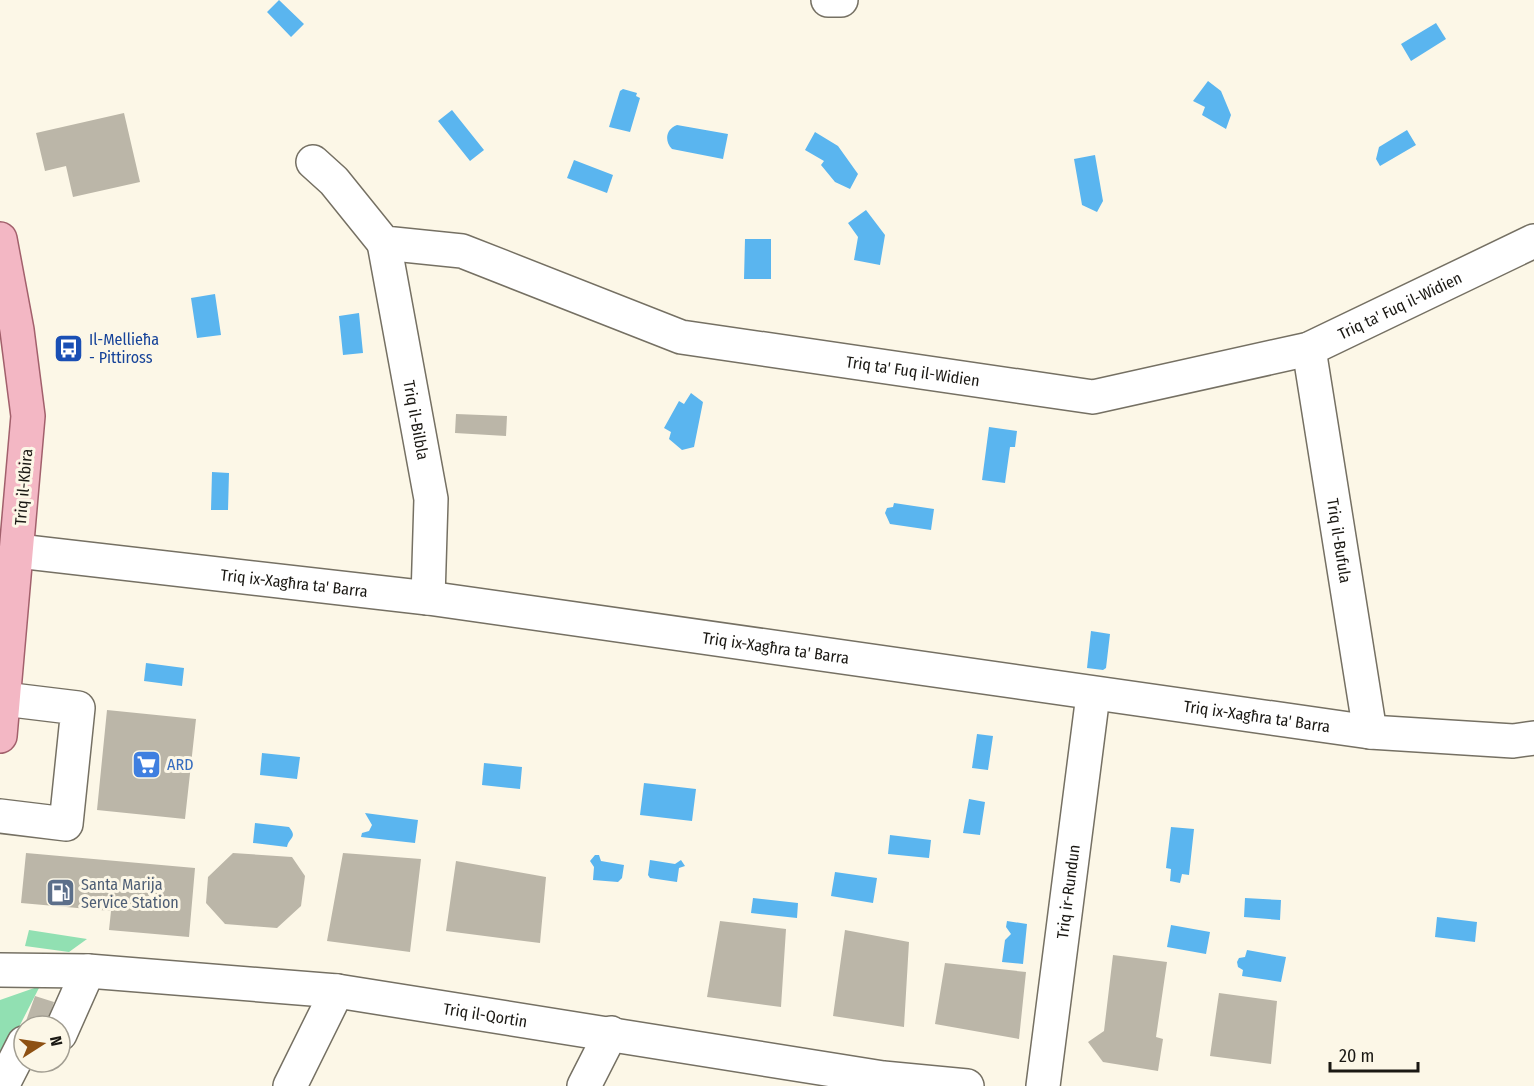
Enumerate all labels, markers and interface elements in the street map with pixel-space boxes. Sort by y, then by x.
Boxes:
street label: Triq ta' Fuq il-Widien [1335,268,1465,344]
place label: Il-Mellieħa - Pittiross [89,330,159,367]
bus stop icon: Il-Mellieħa - Pittiross [52,332,84,364]
street label: Triq ta' Fuq il-Widien [845,352,981,390]
street label: Triq il-Bilbla [399,379,433,462]
street label: Triq il-Kbira [11,448,36,526]
street label: Triq il-Bufula [1323,497,1355,584]
street label: Triq ix-Xagħra ta' Barra [220,565,369,601]
street label: Triq ix-Xagħra ta' Barra [701,628,850,668]
street label: Triq ix-Xagħra ta' Barra [1182,697,1332,736]
supermarket icon: ARD [130,748,162,780]
place label: ARD [167,755,193,774]
street label: Triq ir-Rundun [1053,843,1084,940]
place label: Santa Marija Service Station [81,875,179,912]
fuel station icon: Santa Marija Service Station [44,877,76,909]
street label: Triq il-Qortin [442,999,529,1031]
north arrow [12,1014,72,1074]
text: N [46,1034,66,1048]
scale bar [1330,1035,1418,1073]
text: 20 m [1339,1045,1374,1067]

